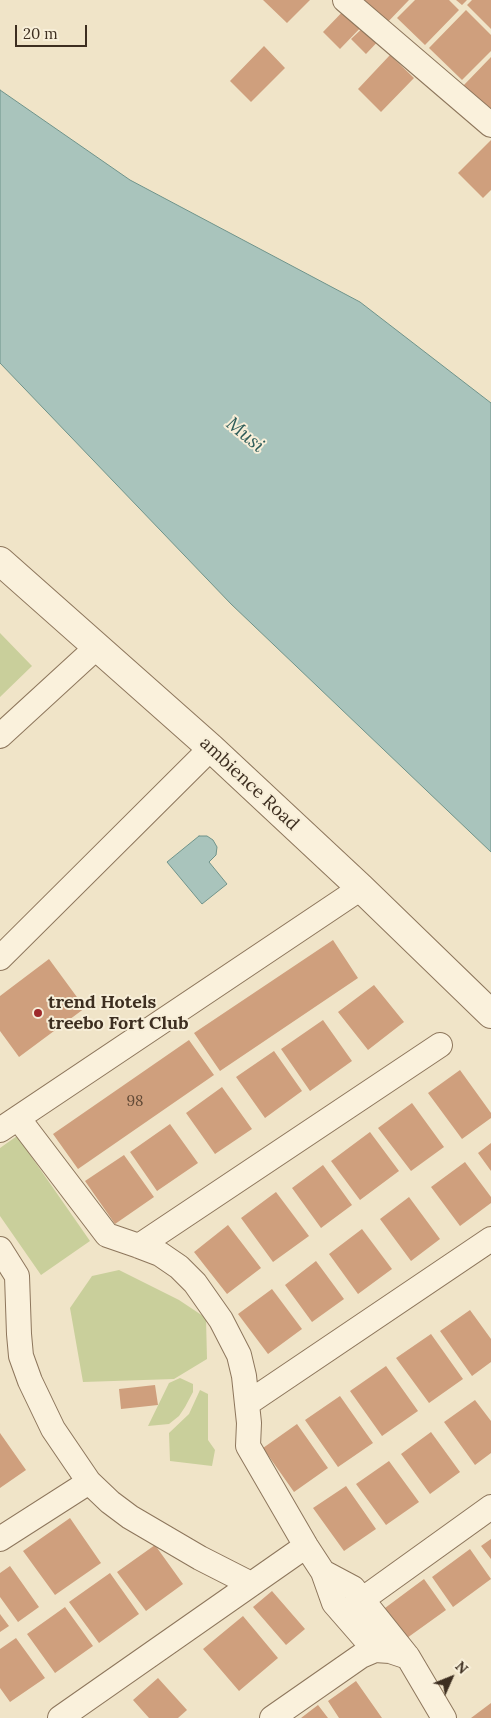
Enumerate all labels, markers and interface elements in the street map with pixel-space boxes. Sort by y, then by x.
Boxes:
scale bar [18,15,90,47]
text: 20 m [23,24,58,43]
water label: Musi [221,413,269,457]
street label: ambience Road [195,733,303,835]
place label: trend Hotels treebo Fort Club [48,992,188,1034]
marker: trend Hotels treebo Fort Club [32,1007,44,1019]
house number: 98 [126,1093,144,1111]
north arrow [426,1653,476,1703]
text: N [452,1657,472,1678]

